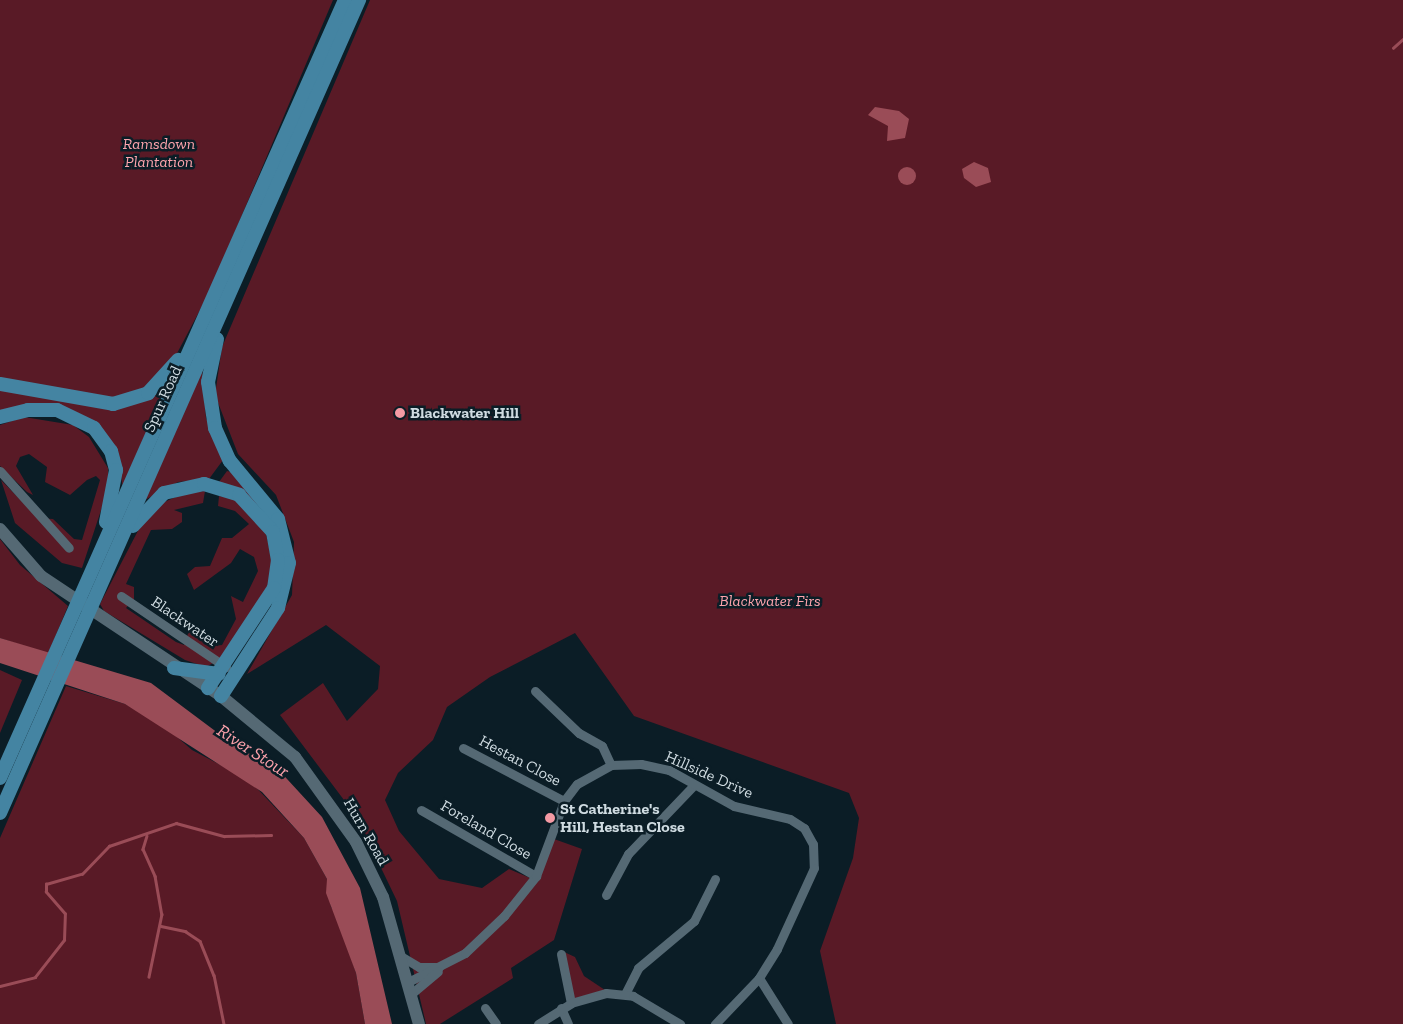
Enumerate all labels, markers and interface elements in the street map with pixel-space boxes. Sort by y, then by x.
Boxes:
park label: Ramsdown Plantation [123,134,195,172]
street label: Spur Road [140,363,186,435]
place label: Blackwater Hill [410,403,519,423]
marker: Blackwater Hill [394,407,406,419]
park label: Blackwater Firs [719,591,821,611]
street label: Blackwater [148,592,222,652]
water label: River Stour [213,720,293,782]
street label: Hestan Close [476,731,564,791]
street label: Hillside Drive [662,747,756,803]
street label: Hurn Road [339,795,393,869]
street label: Foreland Close [437,796,535,864]
place label: St Catherine's Hill, Hestan Close [560,799,685,837]
marker: St Catherine's Hill, Hestan Close [544,812,556,824]

